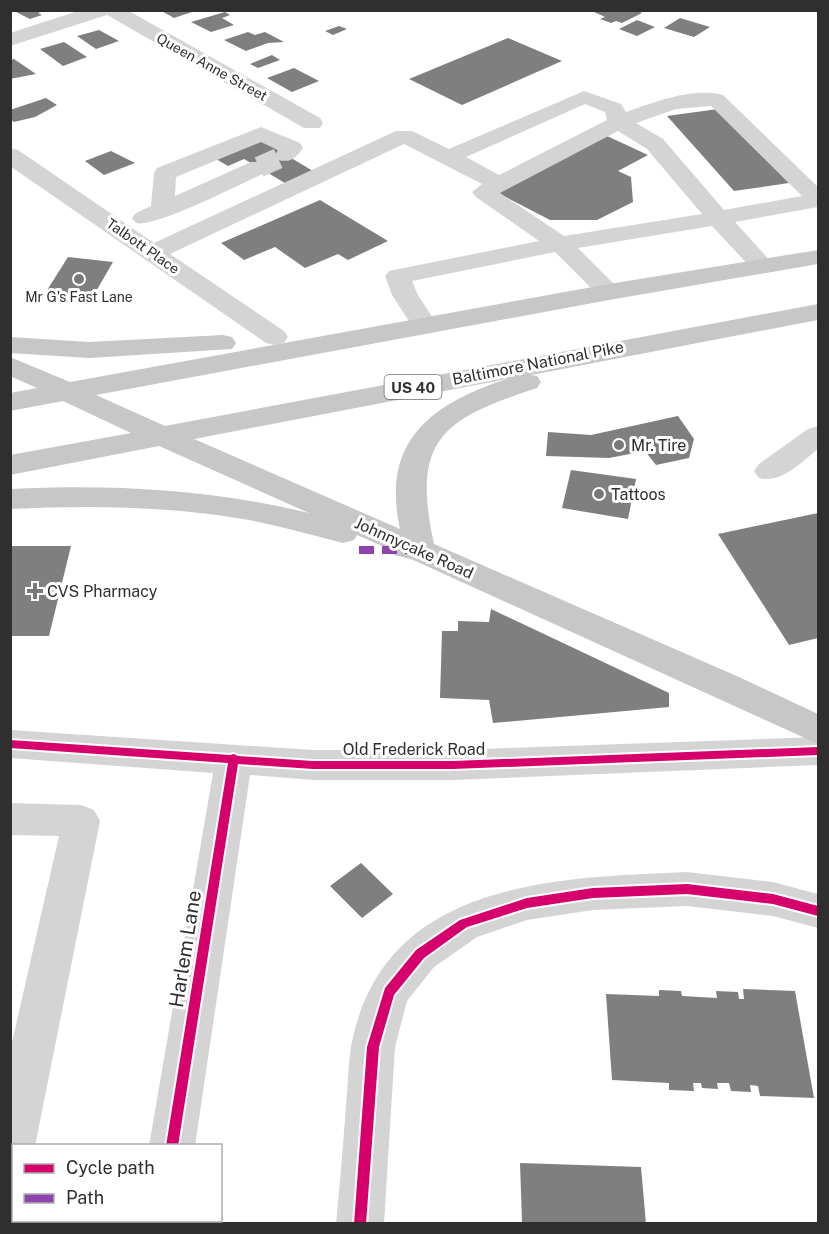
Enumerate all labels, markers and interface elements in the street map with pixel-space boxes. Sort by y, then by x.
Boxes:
street label: Queen Anne Street [154,30,270,104]
street label: Talbott Place [103,215,183,277]
marker: Mr G's Fast Lane [72,272,86,286]
place label: Mr G's Fast Lane [25,289,133,305]
street label: Baltimore National Pike [451,337,625,389]
road number: US 40 [384,375,442,399]
place label: Mr. Tire [631,436,686,455]
marker: Mr. Tire [612,438,626,452]
place label: Tattoos [611,485,666,504]
marker: Tattoos [592,487,606,501]
street label: Johnnycake Road [352,513,476,583]
place label: CVS Pharmacy [47,582,158,601]
marker: CVS Pharmacy [28,584,42,598]
street label: Old Frederick Road [343,740,485,759]
street label: Harlem Lane [164,889,206,1009]
legend [12,1144,222,1222]
text: Cycle path [66,1157,155,1178]
text: Path [66,1187,104,1208]

